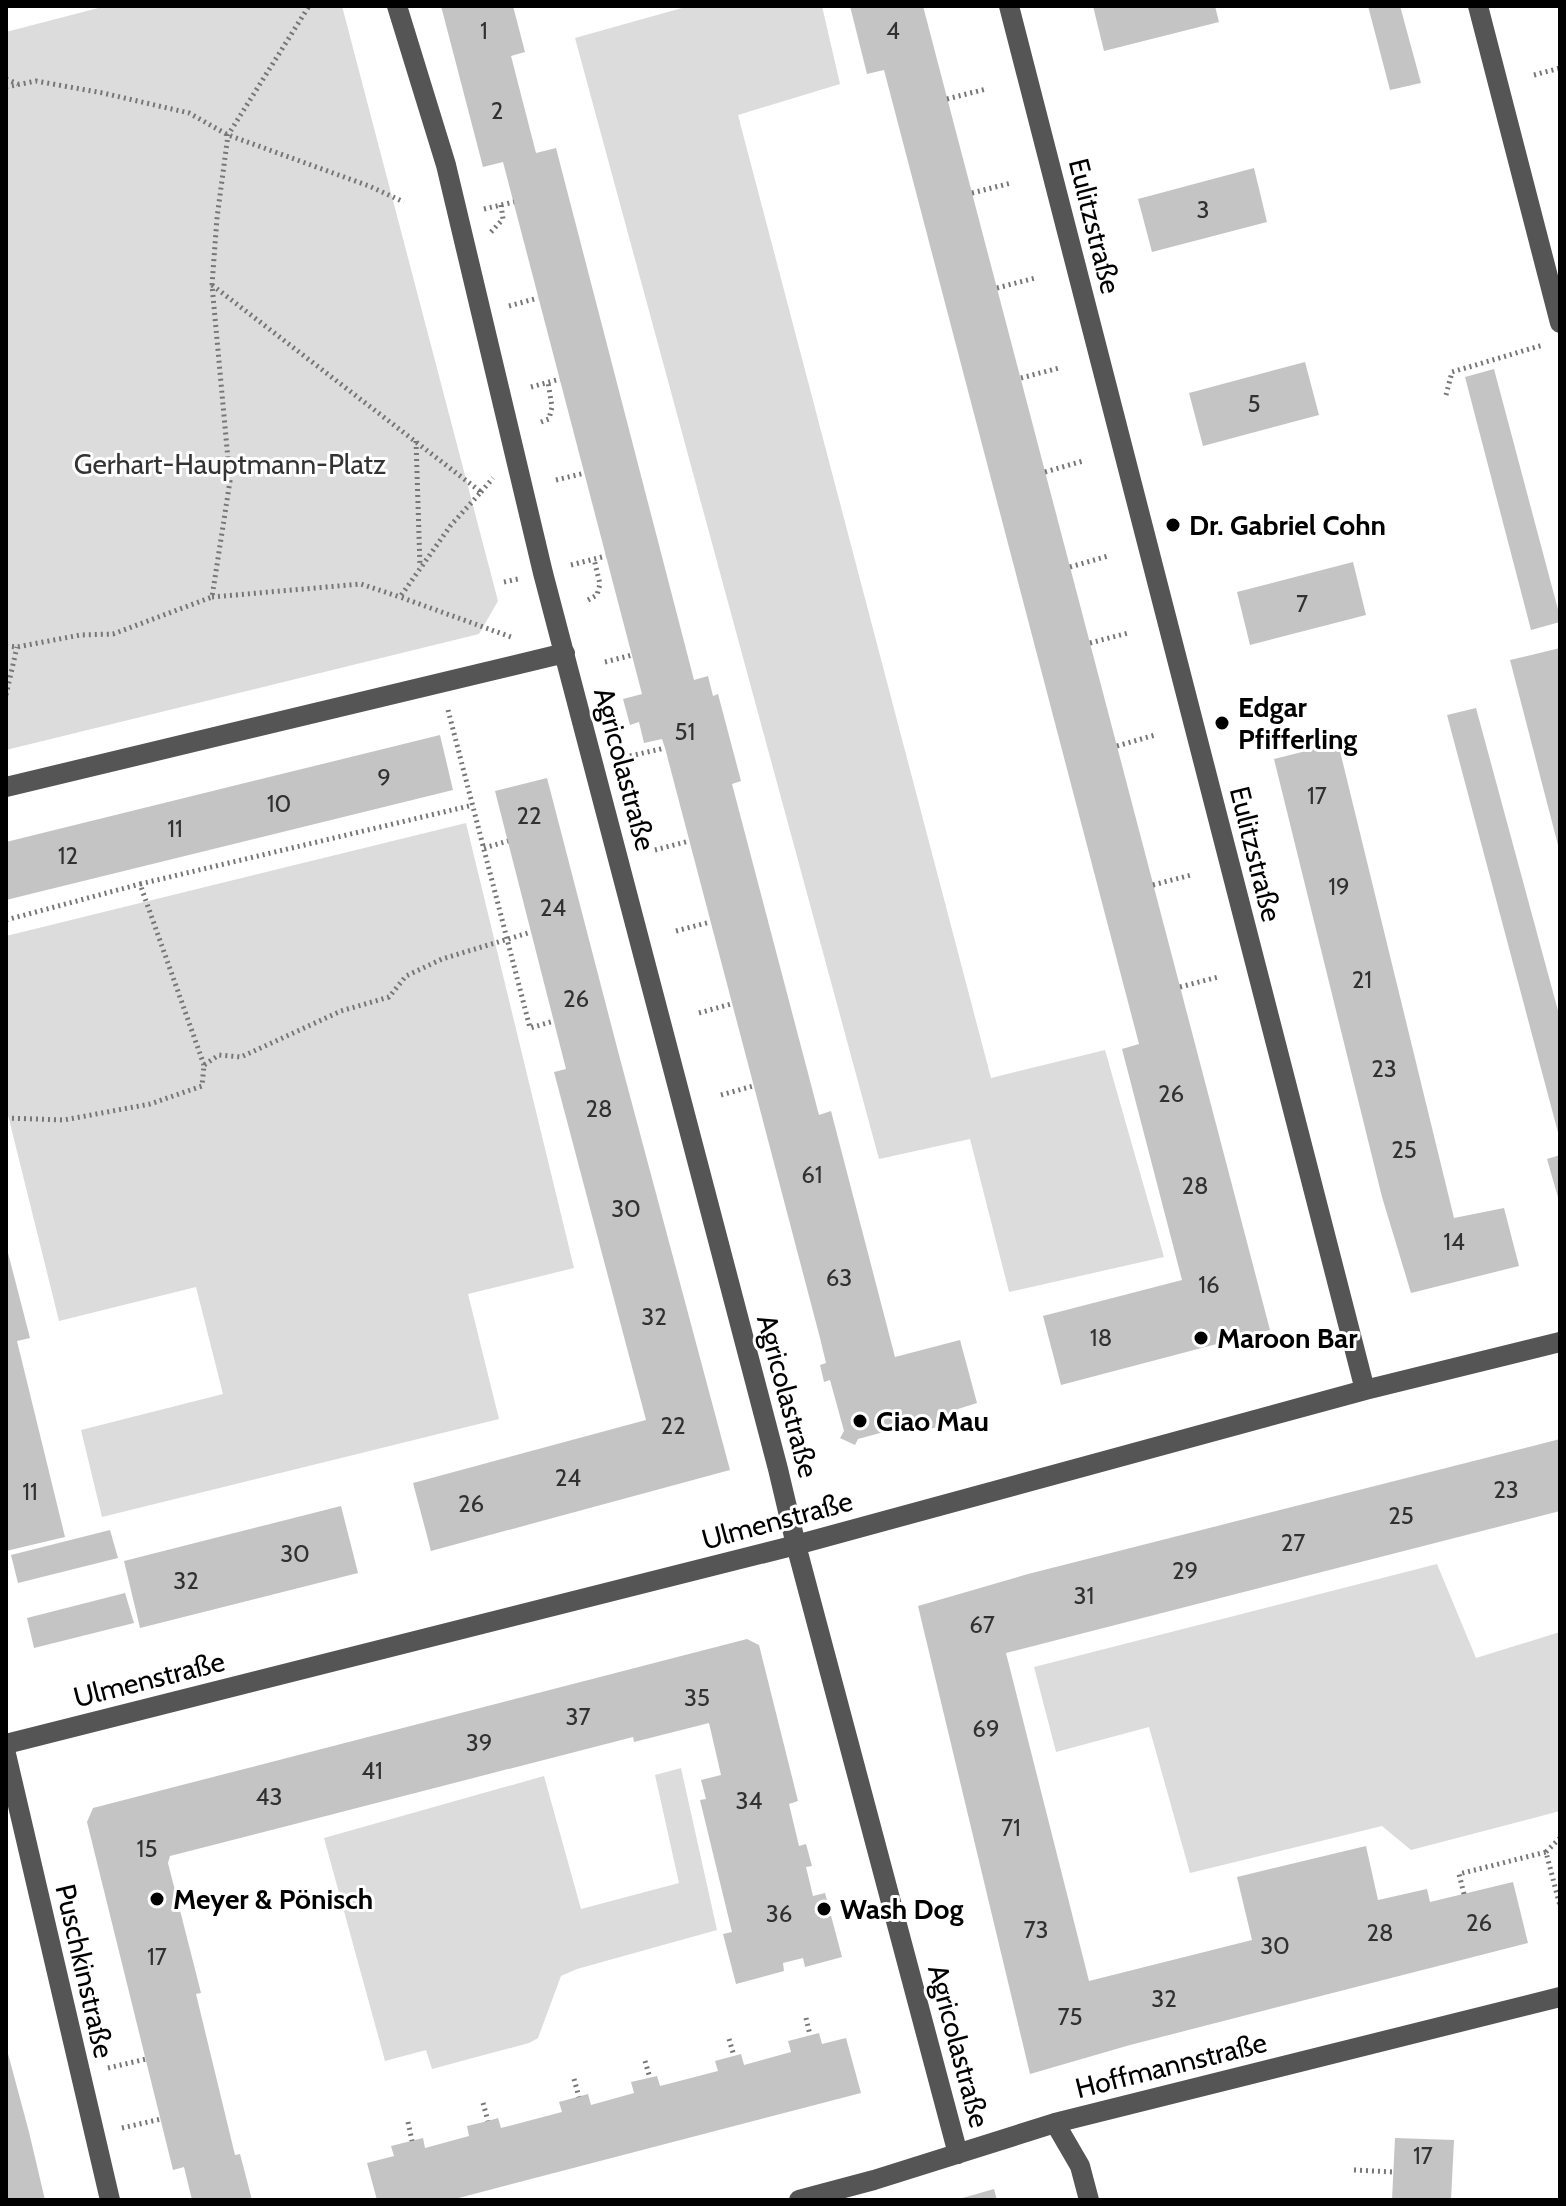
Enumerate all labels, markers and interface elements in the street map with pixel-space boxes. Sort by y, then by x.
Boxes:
house number: 1 [480,16,488,45]
house number: 4 [886,16,900,45]
house number: 2 [491,96,503,125]
street label: Eulitzstraße [1062,155,1128,297]
house number: 3 [1197,195,1209,224]
house number: 5 [1248,389,1260,418]
park label: Gerhart-Hauptmann-Platz [74,447,386,481]
place label: Dr. Gabriel Cohn [1189,508,1386,542]
marker: Dr. Gabriel Cohn [1164,516,1182,534]
house number: 7 [1296,589,1308,618]
street label: Agricolastraße [587,684,663,854]
place label: Edgar Pfifferling [1238,690,1357,756]
marker: Edgar Pfifferling [1213,714,1231,732]
house number: 51 [675,717,695,746]
house number: 9 [377,763,391,792]
house number: 17 [1307,781,1327,810]
street label: Eulitzstraße [1223,783,1289,925]
house number: 10 [267,789,291,818]
house number: 22 [516,801,542,830]
house number: 11 [167,814,183,843]
house number: 12 [58,841,78,870]
house number: 19 [1328,872,1350,901]
house number: 24 [540,893,566,922]
house number: 21 [1352,965,1372,994]
house number: 26 [563,984,589,1013]
house number: 23 [1371,1054,1397,1083]
house number: 26 [1158,1079,1184,1108]
house number: 28 [585,1094,613,1123]
house number: 25 [1391,1135,1417,1164]
house number: 61 [801,1160,823,1189]
house number: 28 [1181,1171,1209,1200]
house number: 30 [611,1194,641,1223]
house number: 14 [1443,1227,1465,1256]
house number: 63 [826,1263,852,1292]
house number: 16 [1198,1270,1220,1299]
house number: 32 [641,1302,667,1331]
street label: Agricolastraße [750,1311,826,1481]
place label: Maroon Bar [1217,1321,1358,1355]
house number: 18 [1090,1323,1112,1352]
marker: Maroon Bar [1192,1329,1210,1347]
place label: Ciao Mau [876,1404,989,1438]
house number: 22 [660,1411,686,1440]
marker: Ciao Mau [851,1412,869,1430]
house number: 24 [555,1463,581,1492]
house number: 23 [1493,1475,1519,1504]
house number: 11 [22,1477,38,1506]
street label: Ulmenstraße [698,1484,856,1556]
house number: 26 [458,1489,484,1518]
house number: 25 [1388,1501,1414,1530]
house number: 27 [1281,1528,1305,1557]
house number: 30 [280,1539,310,1568]
house number: 29 [1172,1556,1198,1585]
house number: 32 [173,1566,199,1595]
house number: 31 [1074,1581,1094,1610]
house number: 67 [969,1610,995,1639]
street label: Ulmenstraße [70,1644,228,1714]
house number: 35 [684,1683,710,1712]
house number: 37 [565,1702,591,1731]
house number: 69 [972,1714,1000,1743]
house number: 39 [466,1728,492,1757]
house number: 41 [361,1756,383,1785]
house number: 43 [256,1782,282,1811]
house number: 34 [736,1786,763,1815]
house number: 71 [1001,1813,1021,1842]
house number: 15 [137,1834,157,1863]
street label: Puschkinstraße [48,1881,122,2061]
place label: Meyer & Pönisch [173,1882,373,1916]
marker: Meyer & Pönisch [148,1890,166,1908]
place label: Wash Dog [840,1892,963,1926]
house number: 36 [766,1899,792,1928]
marker: Wash Dog [815,1900,833,1918]
house number: 26 [1466,1908,1492,1937]
house number: 73 [1023,1915,1049,1944]
house number: 28 [1366,1918,1394,1947]
house number: 30 [1260,1931,1290,1960]
house number: 17 [147,1942,167,1971]
street label: Agricolastraße [921,1961,997,2131]
house number: 32 [1151,1984,1177,2013]
house number: 75 [1057,2002,1083,2031]
street label: Hoffmannstraße [1072,2025,1270,2105]
house number: 17 [1413,2141,1433,2170]

